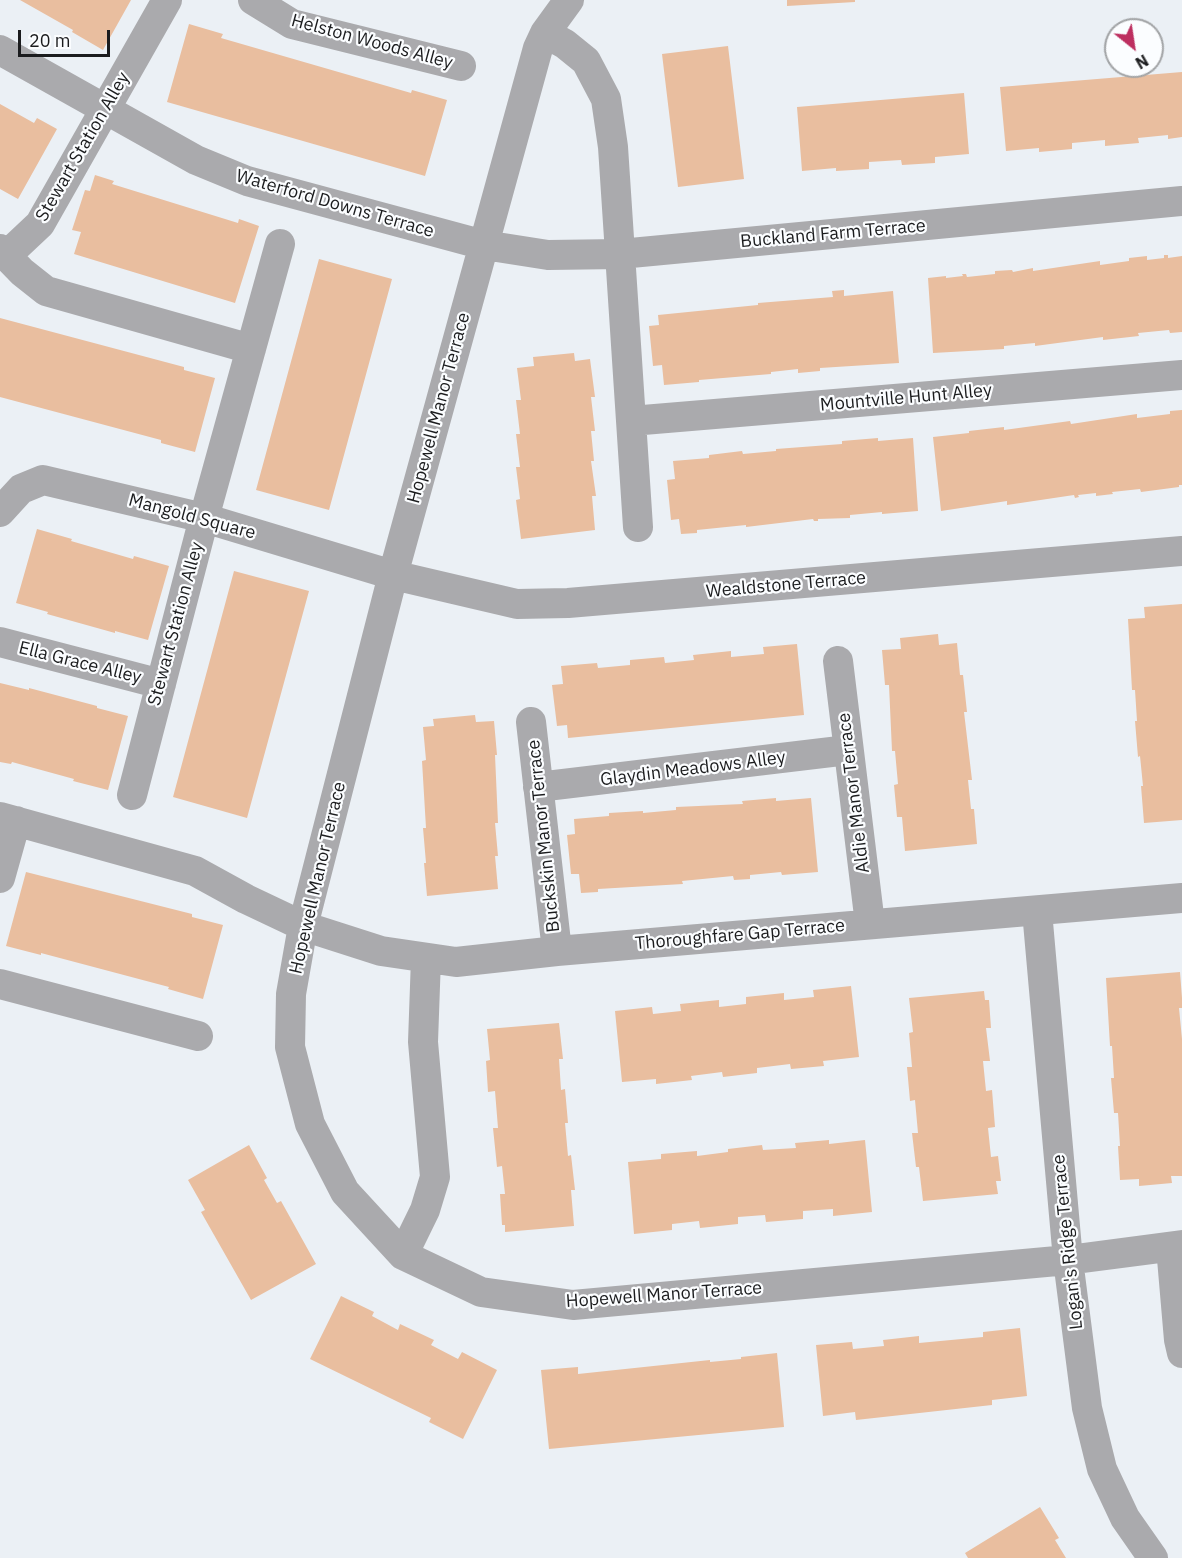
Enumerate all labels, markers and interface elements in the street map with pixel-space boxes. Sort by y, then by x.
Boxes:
street label: Helston Woods Alley [289,10,455,74]
scale bar [21,18,112,56]
north arrow [1104,18,1164,78]
text: 20 m [29,29,71,52]
text: N [1132,50,1152,73]
street label: Stewart Station Alley [31,69,135,225]
street label: Waterford Downs Terrace [233,165,437,243]
street label: Buckland Farm Terrace [739,215,927,253]
street label: Hopewell Manor Terrace [403,310,475,506]
street label: Mountville Hunt Alley [819,380,993,416]
street label: Mangold Square [126,490,258,544]
street label: Stewart Station Alley [144,540,208,708]
street label: Wealdstone Terrace [705,567,867,603]
street label: Ella Grace Alley [16,637,144,689]
street label: Aldie Manor Terrace [833,712,875,874]
street label: Buckskin Manor Terrace [523,739,565,933]
street label: Glaydin Meadows Alley [599,747,787,791]
street label: Hopewell Manor Terrace [285,780,351,976]
street label: Thoroughfare Gap Terrace [634,915,846,955]
street label: Logan's Ridge Terrace [1048,1153,1088,1331]
street label: Hopewell Manor Terrace [565,1277,763,1313]

